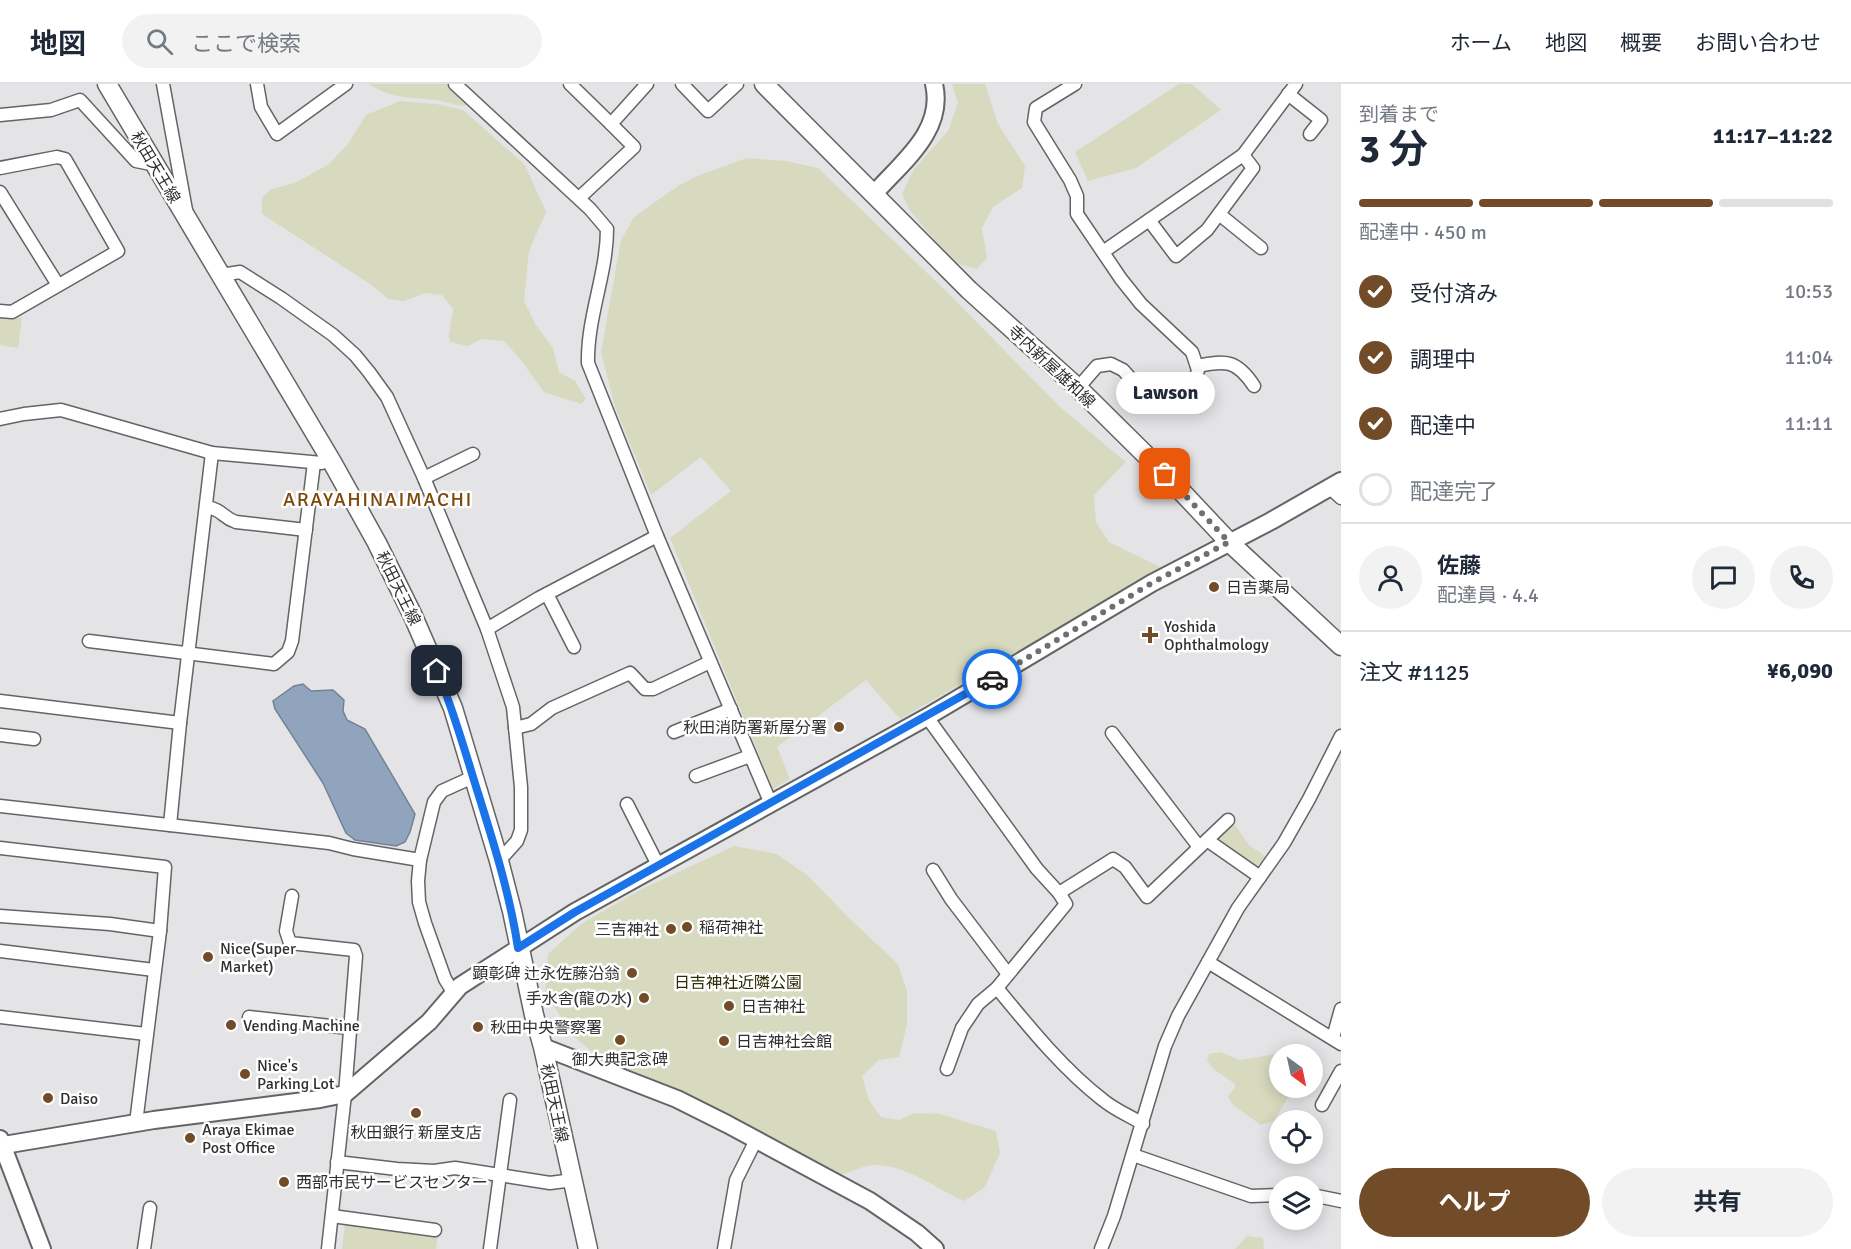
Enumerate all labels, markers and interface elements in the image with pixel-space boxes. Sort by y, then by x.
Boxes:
search box [122,14,542,68]
icon: search [143,25,176,58]
text: 地図 [30,27,86,61]
text: ここで検索 [191,30,301,57]
text: ホーム [1450,30,1512,56]
text: 地図 [1545,30,1587,56]
text: 概要 [1620,30,1662,56]
text: お問い合わせ [1695,30,1821,56]
text: 到着まで [1359,102,1439,127]
text: 11:17–11:22 [1713,122,1833,149]
text: 3 分 [1359,125,1428,173]
street label: 秋田天王線 [126,128,184,207]
text: 配達中 · 450 m [1359,220,1487,245]
icon: check [1359,275,1392,308]
text: 10:53 [1784,279,1833,304]
text: 受付済み [1410,280,1498,307]
street label: 寺内新屋雄和線 [1004,321,1099,412]
icon: check [1359,341,1392,374]
text: 11:04 [1784,345,1833,370]
text: 調理中 [1410,346,1476,373]
callout: Lawson [1116,372,1214,414]
text: Lawson [1133,380,1198,405]
icon: check [1359,407,1392,440]
text: 11:11 [1784,411,1833,436]
text: 配達中 [1410,412,1476,439]
pin [1139,448,1190,499]
icon: bag [1148,457,1181,490]
text: 配達完了 [1410,478,1498,505]
district label: ARAYAHINAIMACHI [283,487,473,512]
button: person [1359,546,1422,609]
button: chat [1692,546,1755,609]
button: phone [1770,546,1833,609]
street label: 秋田天王線 [372,548,425,629]
text: 佐藤 [1437,552,1481,579]
place label: 日吉薬局 [1226,578,1290,598]
marker: 日吉薬局 [1207,580,1221,594]
text: 配達員 · 4.4 [1437,583,1539,608]
place label: Yoshida Ophthalmology [1164,617,1269,655]
marker: Yoshida Ophthalmology [1141,626,1159,644]
pin [411,645,462,696]
courier [962,649,1022,709]
icon: home [420,654,453,687]
text: ¥6,090 [1767,657,1833,684]
text: 注文 #1125 [1359,659,1470,686]
icon: car [976,663,1009,696]
place label: 秋田消防署新屋分署 [683,718,827,738]
marker: 秋田消防署新屋分署 [832,720,846,734]
place label: 稲荷神社 [699,918,763,938]
place label: 三吉神社 [595,920,659,940]
marker: 稲荷神社 [680,920,694,934]
marker: 三吉神社 [664,922,678,936]
place label: Nice(Super Market) [220,939,296,977]
marker: Nice(Super Market) [201,950,215,964]
place label: 顕彰碑 辻永佐藤沿翁 [472,964,620,984]
marker: 顕彰碑 辻永佐藤沿翁 [625,966,639,980]
park label: 日吉神社近隣公園 [674,973,802,993]
place label: 手水舎(龍の水) [525,989,632,1009]
marker: 手水舎(龍の水) [637,991,651,1005]
place label: 日吉神社 [741,997,805,1017]
marker: 日吉神社 [722,999,736,1013]
place label: Vending Machine [243,1016,360,1036]
marker: Vending Machine [224,1018,238,1032]
place label: 秋田中央警察署 [490,1018,602,1038]
marker: 秋田中央警察署 [471,1020,485,1034]
place label: 日吉神社会館 [736,1032,832,1052]
marker: 御大典記念碑 [613,1033,627,1047]
marker: 日吉神社会館 [717,1034,731,1048]
north arrow [1269,1044,1323,1098]
map controls [1269,1044,1323,1230]
place label: 御大典記念碑 [572,1050,668,1070]
place label: Nice's Parking Lot [257,1056,335,1094]
street label: 秋田天王線 [536,1062,572,1144]
marker: Nice's Parking Lot [238,1067,252,1081]
place label: Daiso [60,1089,98,1109]
marker: Daiso [41,1091,55,1105]
marker: 秋田銀行 新屋支店 [409,1106,423,1120]
button: locate [1269,1110,1323,1164]
place label: Araya Ekimae Post Office [202,1120,295,1158]
place label: 秋田銀行 新屋支店 [350,1123,482,1143]
marker: Araya Ekimae Post Office [183,1131,197,1145]
button: ヘルプ [1359,1168,1590,1237]
button: 共有 [1602,1168,1833,1237]
place label: 西部市民サービスセンター [296,1173,488,1193]
marker: 西部市民サービスセンター [277,1175,291,1189]
button: layers [1269,1176,1323,1230]

